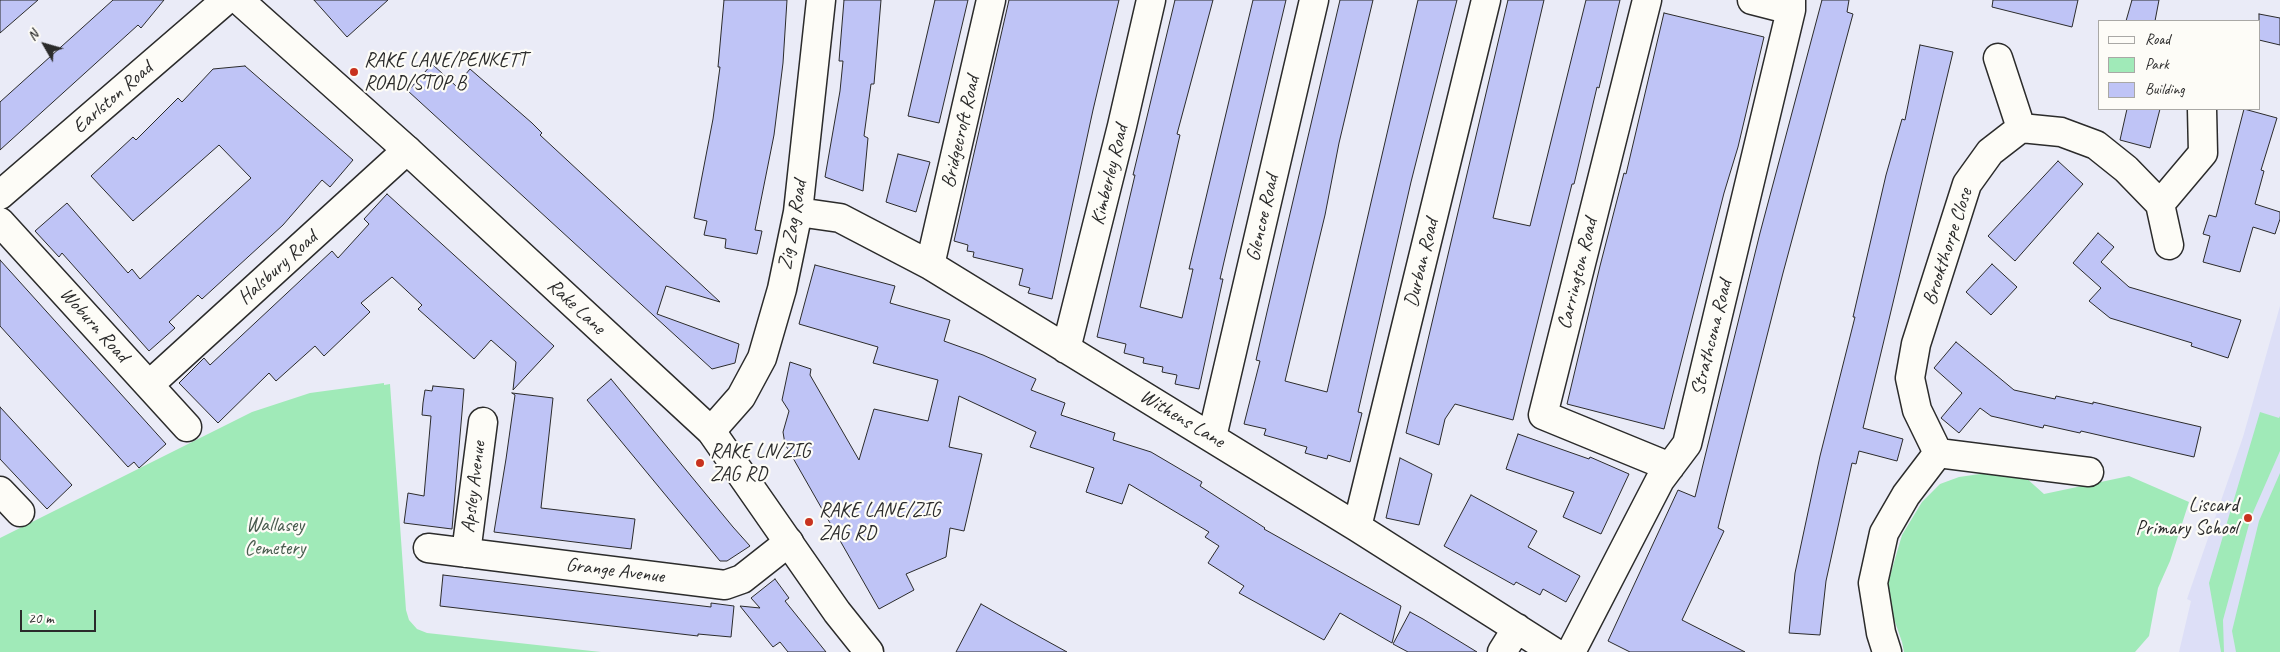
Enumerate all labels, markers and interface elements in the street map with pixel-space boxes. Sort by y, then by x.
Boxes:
north arrow [20,20,70,70]
legend [2098,20,2260,110]
text: N [23,27,42,44]
text: Road [2145,30,2170,49]
place label: RAKE LANE/PENKETT ROAD/STOP B [364,49,527,96]
text: Park [2145,55,2169,74]
street label: Earlston Road [68,57,158,139]
marker: RAKE LANE/PENKETT ROAD/STOP B [348,66,360,78]
street label: Bridgecroft Road [936,74,986,190]
text: Building [2145,80,2184,99]
street label: Kimberley Road [1086,122,1134,228]
street label: Glencoe Road [1241,172,1285,264]
street label: Zig Zag Road [773,178,813,272]
street label: Brookthorpe Close [1918,186,1978,308]
street label: Durban Road [1399,216,1445,310]
street label: Carrington Road [1553,216,1603,332]
street label: Halsbury Road [233,226,323,310]
street label: Rake Lane [542,274,610,340]
street label: Strathcona Road [1686,278,1738,398]
street label: Woburn Road [54,283,134,367]
street label: Withens Lane [1135,384,1229,454]
street label: Apsley Avenue [456,440,492,534]
place label: RAKE LN/ZIG ZAG RD [710,440,810,487]
marker: RAKE LN/ZIG ZAG RD [694,457,706,469]
place label: Liscard Primary School [2136,494,2238,541]
place label: RAKE LANE/ZIG ZAG RD [819,499,940,546]
marker: Liscard Primary School [2242,512,2254,524]
park label: Wallasey Cemetery [245,514,305,561]
marker: RAKE LANE/ZIG ZAG RD [803,516,815,528]
street label: Grange Avenue [564,553,666,589]
scale bar [22,600,99,632]
text: 20 m [28,609,54,628]

